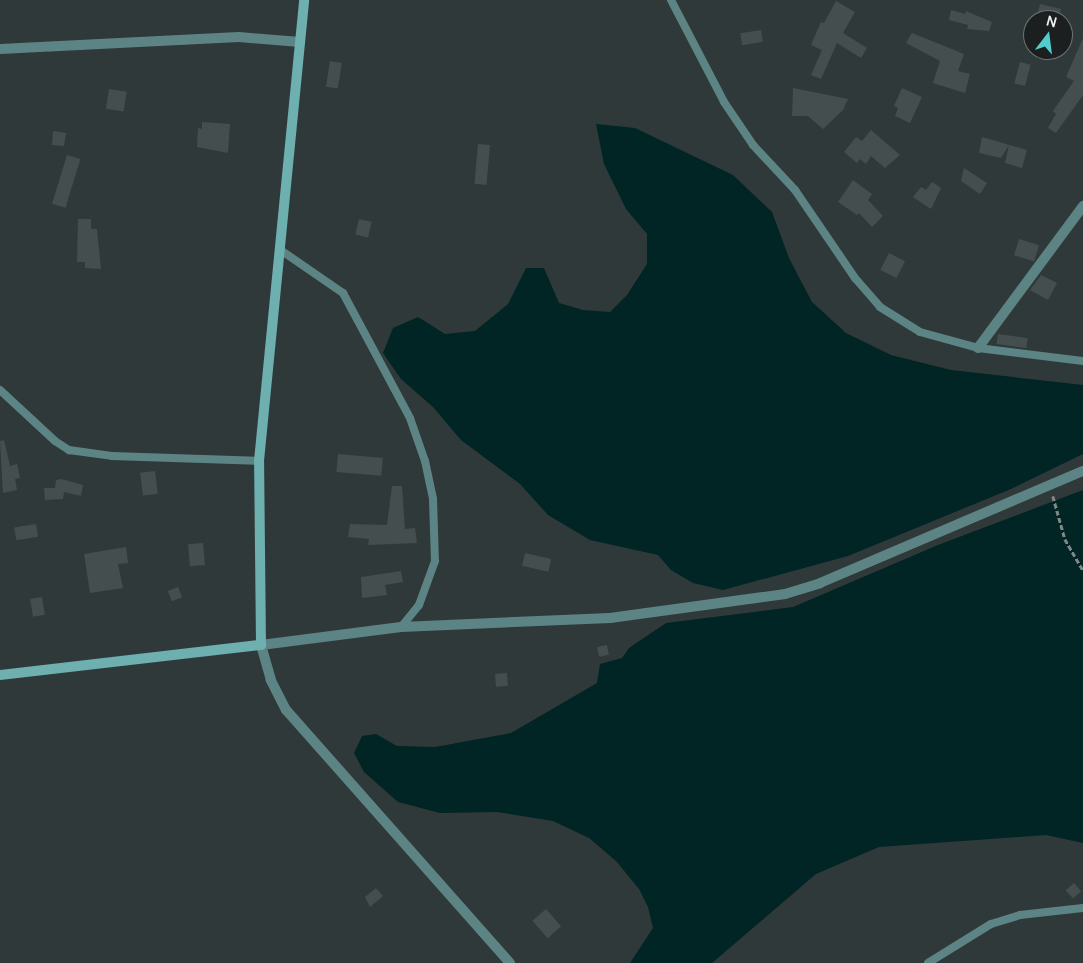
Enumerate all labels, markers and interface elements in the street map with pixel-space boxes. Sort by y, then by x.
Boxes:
north arrow [1023,10,1073,60]
text: N [1044,11,1059,31]

